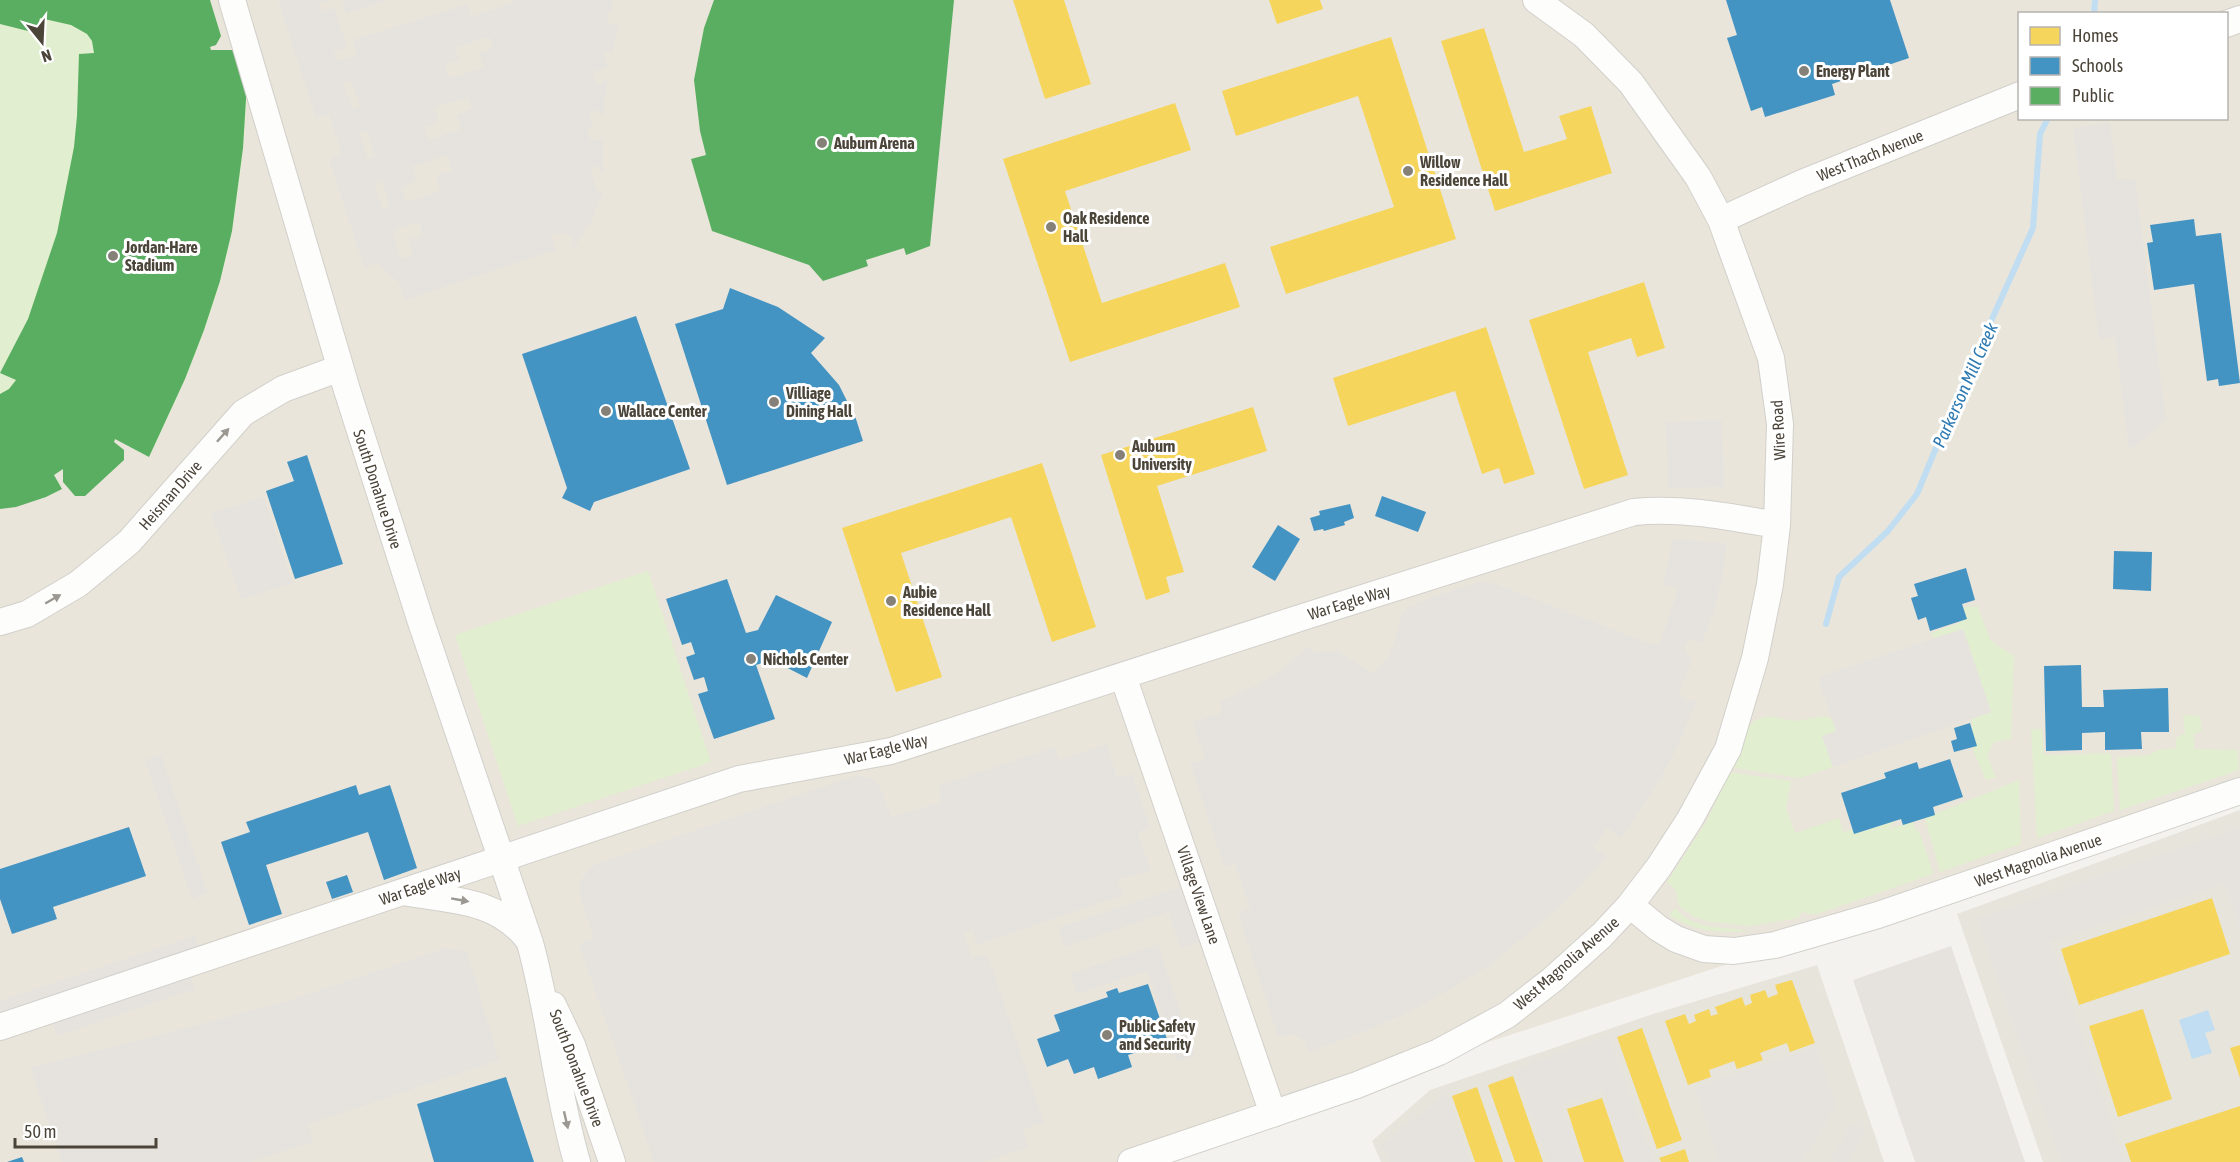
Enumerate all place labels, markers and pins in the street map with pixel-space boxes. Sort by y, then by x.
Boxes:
place label: Energy Plant [1816,62,1890,80]
marker: Energy Plant [1797,64,1811,78]
place label: Auburn Arena [833,134,915,152]
marker: Auburn Arena [815,136,829,150]
place label: Willow Residence Hall [1419,153,1509,189]
marker: Willow Residence Hall [1401,164,1415,178]
place label: Oak Residence Hall [1063,209,1149,245]
marker: Oak Residence Hall [1044,220,1058,234]
place label: Jordan-Hare Stadium [124,238,198,274]
marker: Jordan-Hare Stadium [106,249,120,263]
place label: Villiage Dining Hall [785,384,853,420]
marker: Villiage Dining Hall [767,395,781,409]
place label: Wallace Center [617,402,707,420]
marker: Wallace Center [599,404,613,418]
place label: Auburn University [1131,437,1192,473]
marker: Auburn University [1113,448,1127,462]
place label: Aubie Residence Hall [902,583,992,619]
marker: Aubie Residence Hall [884,594,898,608]
place label: Nichols Center [763,650,848,668]
marker: Nichols Center [744,652,758,666]
place label: Public Safety and Security [1119,1017,1196,1053]
marker: Public Safety and Security [1100,1028,1114,1042]

